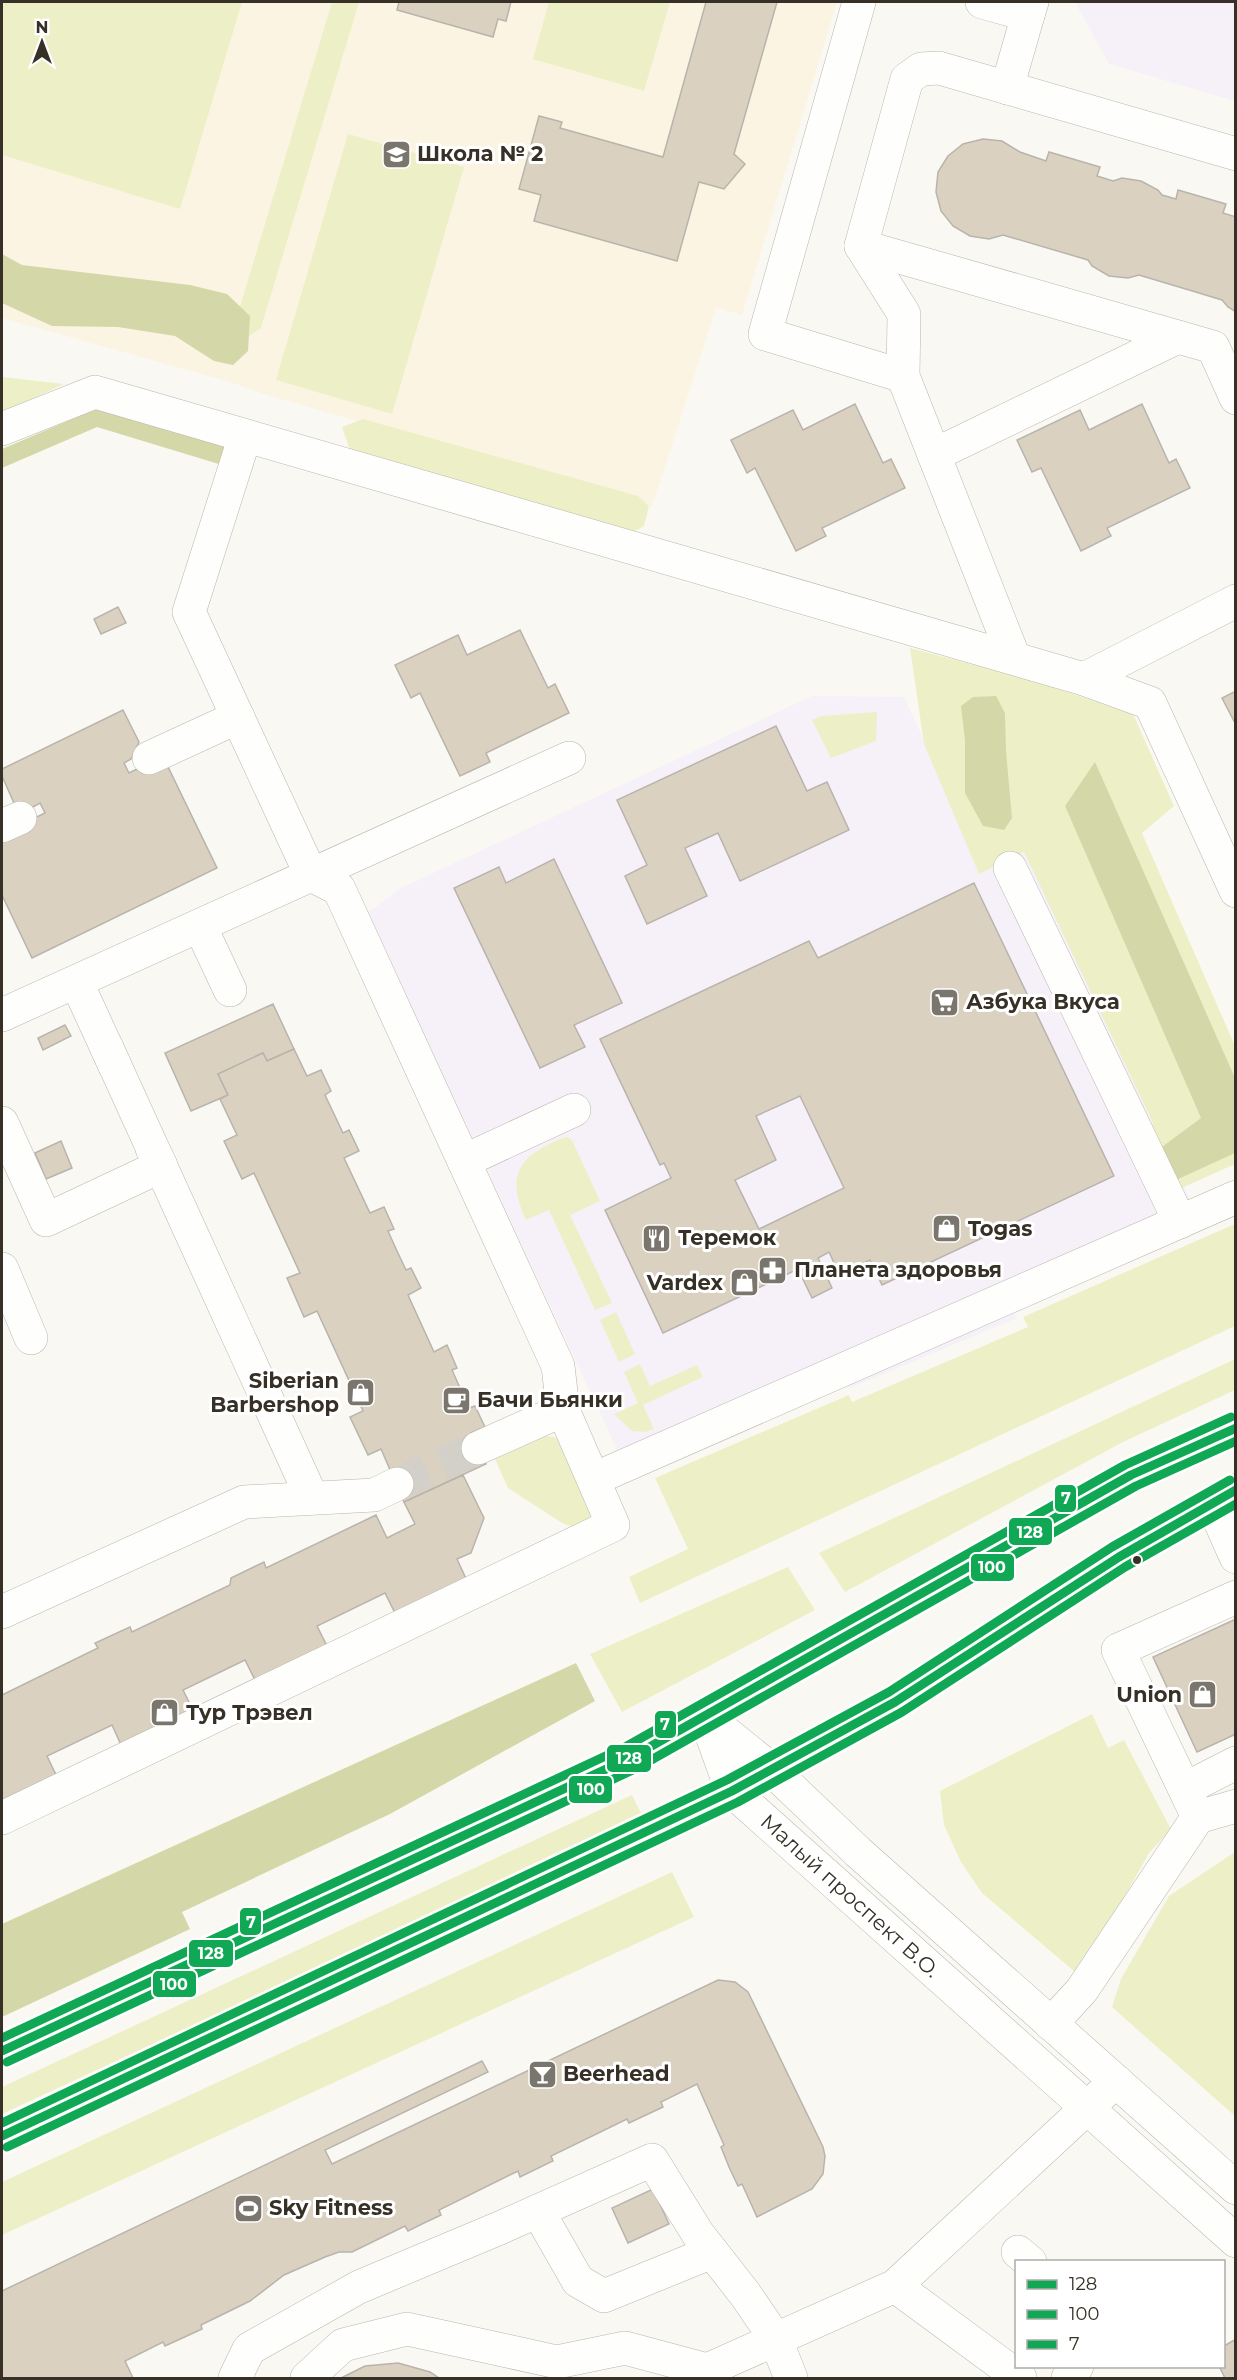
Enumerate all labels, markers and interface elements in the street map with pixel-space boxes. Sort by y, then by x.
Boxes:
north arrow [12,12,72,72]
text: N [36,18,48,37]
school or university icon: Школа № 2 [380,138,412,170]
place label: Школа № 2 [417,141,543,166]
supermarket icon: Азбука Вкуса [929,986,961,1018]
place label: Азбука Вкуса [966,989,1120,1014]
shop icon: Togas [931,1213,963,1245]
place label: Togas [968,1216,1032,1241]
restaurant icon: Теремок [641,1222,673,1254]
place label: Теремок [678,1225,777,1250]
pharmacy icon: Планета здоровья [757,1254,789,1286]
place label: Планета здоровья [794,1257,1002,1282]
shop icon: Vardex [728,1267,760,1299]
place label: Vardex [646,1270,723,1295]
place label: Siberian Barbershop [210,1368,339,1417]
shop icon: Siberian Barbershop [344,1377,376,1409]
cafe icon: Бачи Бьянки [440,1384,472,1416]
place label: Бачи Бьянки [477,1387,623,1412]
line badge: 7 [1054,1484,1077,1513]
text: 7 [1061,1489,1071,1508]
line badge: 128 [1008,1517,1053,1546]
text: 128 [1017,1523,1043,1542]
line badge: 100 [970,1553,1015,1582]
unlabelled marker [1131,1554,1143,1566]
text: 100 [978,1558,1006,1577]
shop icon: Union [1187,1679,1219,1711]
place label: Union [1116,1682,1182,1707]
shop icon: Тур Трэвел [149,1697,181,1729]
place label: Тур Трэвел [186,1700,313,1725]
line badge: 7 [654,1710,677,1739]
text: 7 [660,1715,670,1734]
line badge: 128 [606,1744,652,1773]
text: 128 [616,1749,642,1768]
line badge: 100 [568,1775,613,1804]
text: 100 [577,1780,605,1799]
street label: Малый проспект В.О. [756,1809,945,1983]
line badge: 7 [239,1907,262,1936]
text: 7 [246,1913,256,1932]
line badge: 128 [188,1939,234,1968]
text: 128 [198,1944,224,1963]
line badge: 100 [152,1970,197,1998]
text: 100 [160,1975,188,1994]
bar icon: Beerhead [526,2058,558,2090]
place label: Beerhead [563,2061,670,2086]
sports icon: Sky Fitness [232,2192,264,2224]
place label: Sky Fitness [269,2195,393,2220]
legend [1015,2260,1225,2368]
text: 128 [1069,2273,1097,2295]
text: 100 [1069,2303,1099,2325]
text: 7 [1069,2333,1080,2355]

